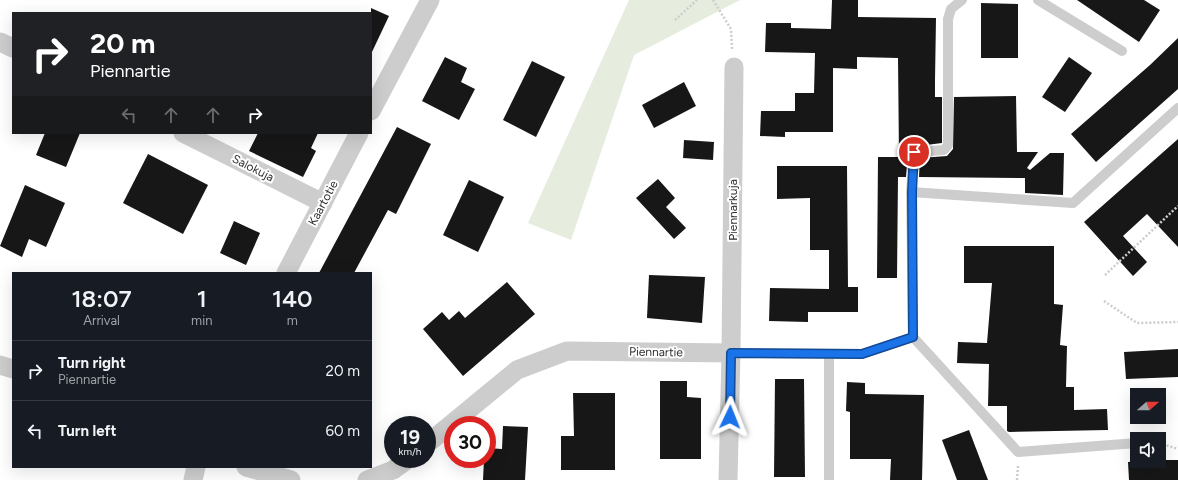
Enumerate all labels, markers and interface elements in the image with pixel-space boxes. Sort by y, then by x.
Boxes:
text: 20 m [90,26,155,60]
icon: right [24,28,76,80]
text: Piennartie [90,60,171,82]
icon: left [118,104,140,126]
icon: ahead [160,104,182,126]
icon: ahead [202,104,224,126]
icon: right [244,104,266,126]
pin [897,135,931,169]
icon: arrive [903,141,925,163]
street label: Salokuja [230,152,276,184]
street label: Kaartotie [305,178,341,228]
street label: Piennarkuja [726,179,740,241]
text: 18:07 [71,284,132,313]
text: 1 [197,284,207,313]
text: 140 [272,284,313,313]
text: Arrival [83,313,120,328]
text: min [191,313,212,328]
text: m [287,313,298,328]
street label: Piennartie [629,345,683,359]
text: Turn right [58,354,126,372]
icon: right [24,360,46,382]
text: 20 m [326,362,360,380]
text: Piennartie [58,372,116,387]
north arrow [1130,388,1166,424]
map controls [1130,388,1166,468]
position arrow [709,396,751,438]
speed limit sign: 30 [444,416,496,468]
icon: left [24,420,46,442]
text: Turn left [58,422,116,440]
text: 60 m [325,422,360,440]
text: 19 [400,425,420,449]
button: sound [1130,432,1166,468]
text: km/h [399,445,421,458]

